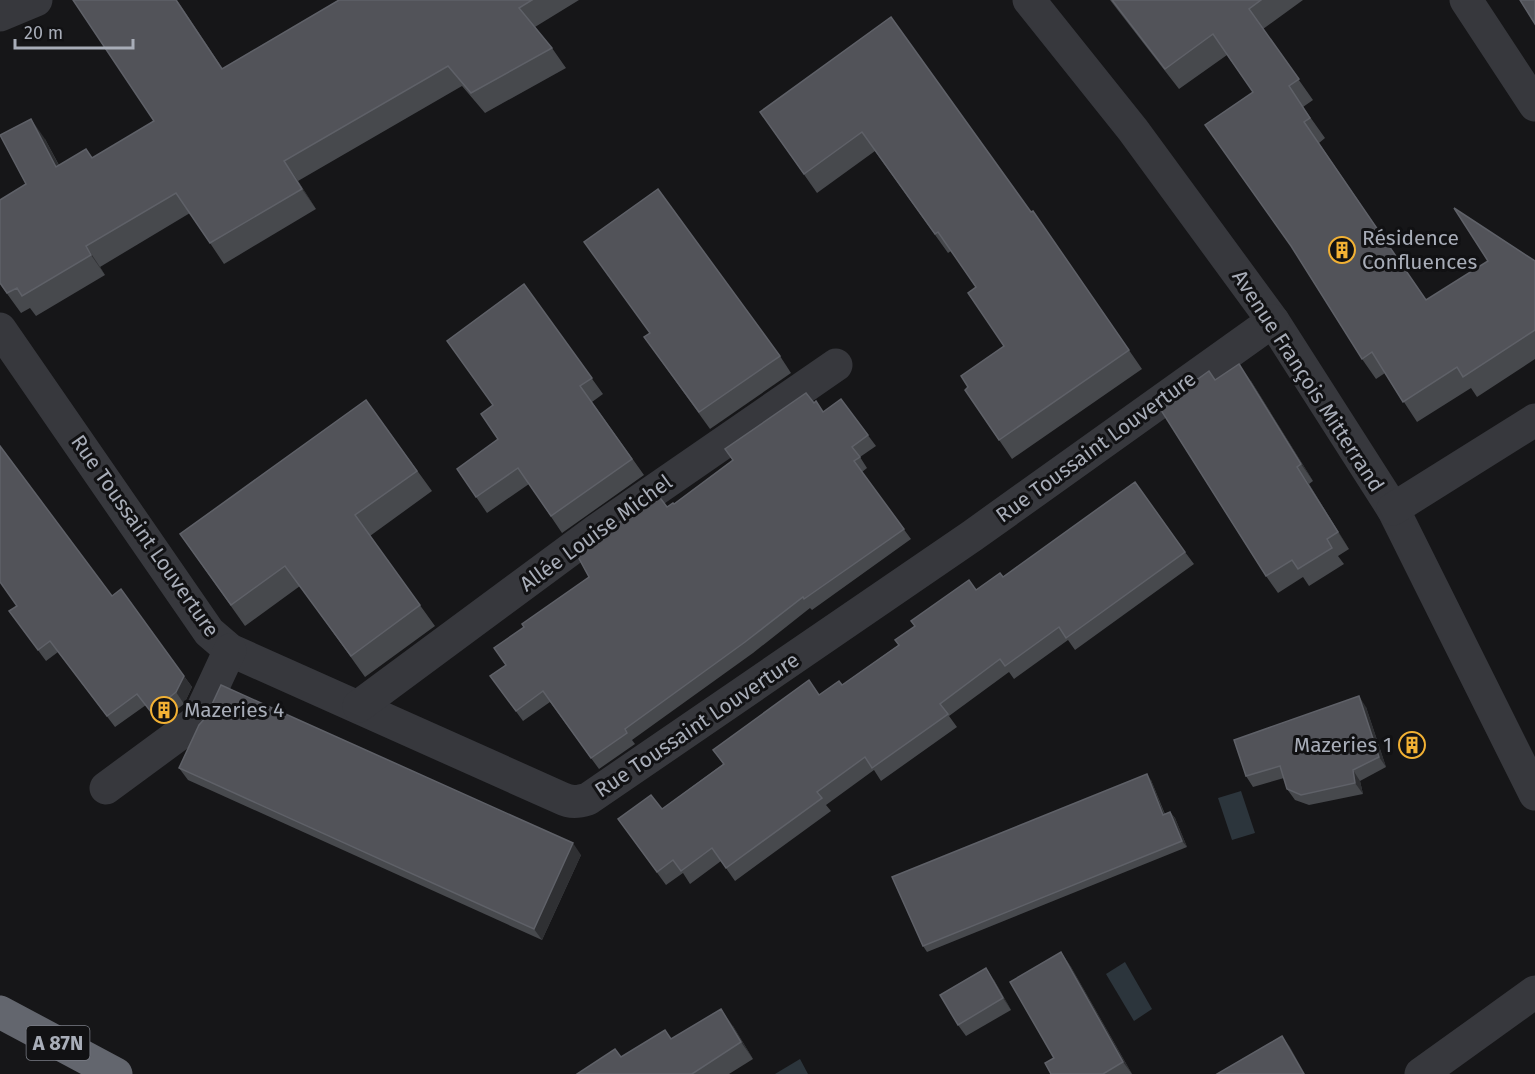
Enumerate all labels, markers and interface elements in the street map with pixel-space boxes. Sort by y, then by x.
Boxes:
scale bar [15,12,134,50]
text: 20 m [24,22,63,44]
place label: Résidence Confluences [1362,225,1477,275]
building icon: Résidence Confluences [1327,235,1357,265]
street label: Avenue François Mitterrand [1226,265,1390,497]
street label: Rue Toussaint Louverture [991,366,1201,528]
street label: Rue Toussaint Louverture [65,430,225,642]
street label: Allée Louise Michel [515,469,677,597]
street label: Rue Toussaint Louverture [590,647,804,803]
building icon: Mazeries 4 [149,695,179,725]
place label: Mazeries 4 [184,697,284,723]
building icon: Mazeries 1 [1397,730,1427,760]
place label: Mazeries 1 [1294,732,1392,758]
road number: A 87N [26,1026,90,1060]

